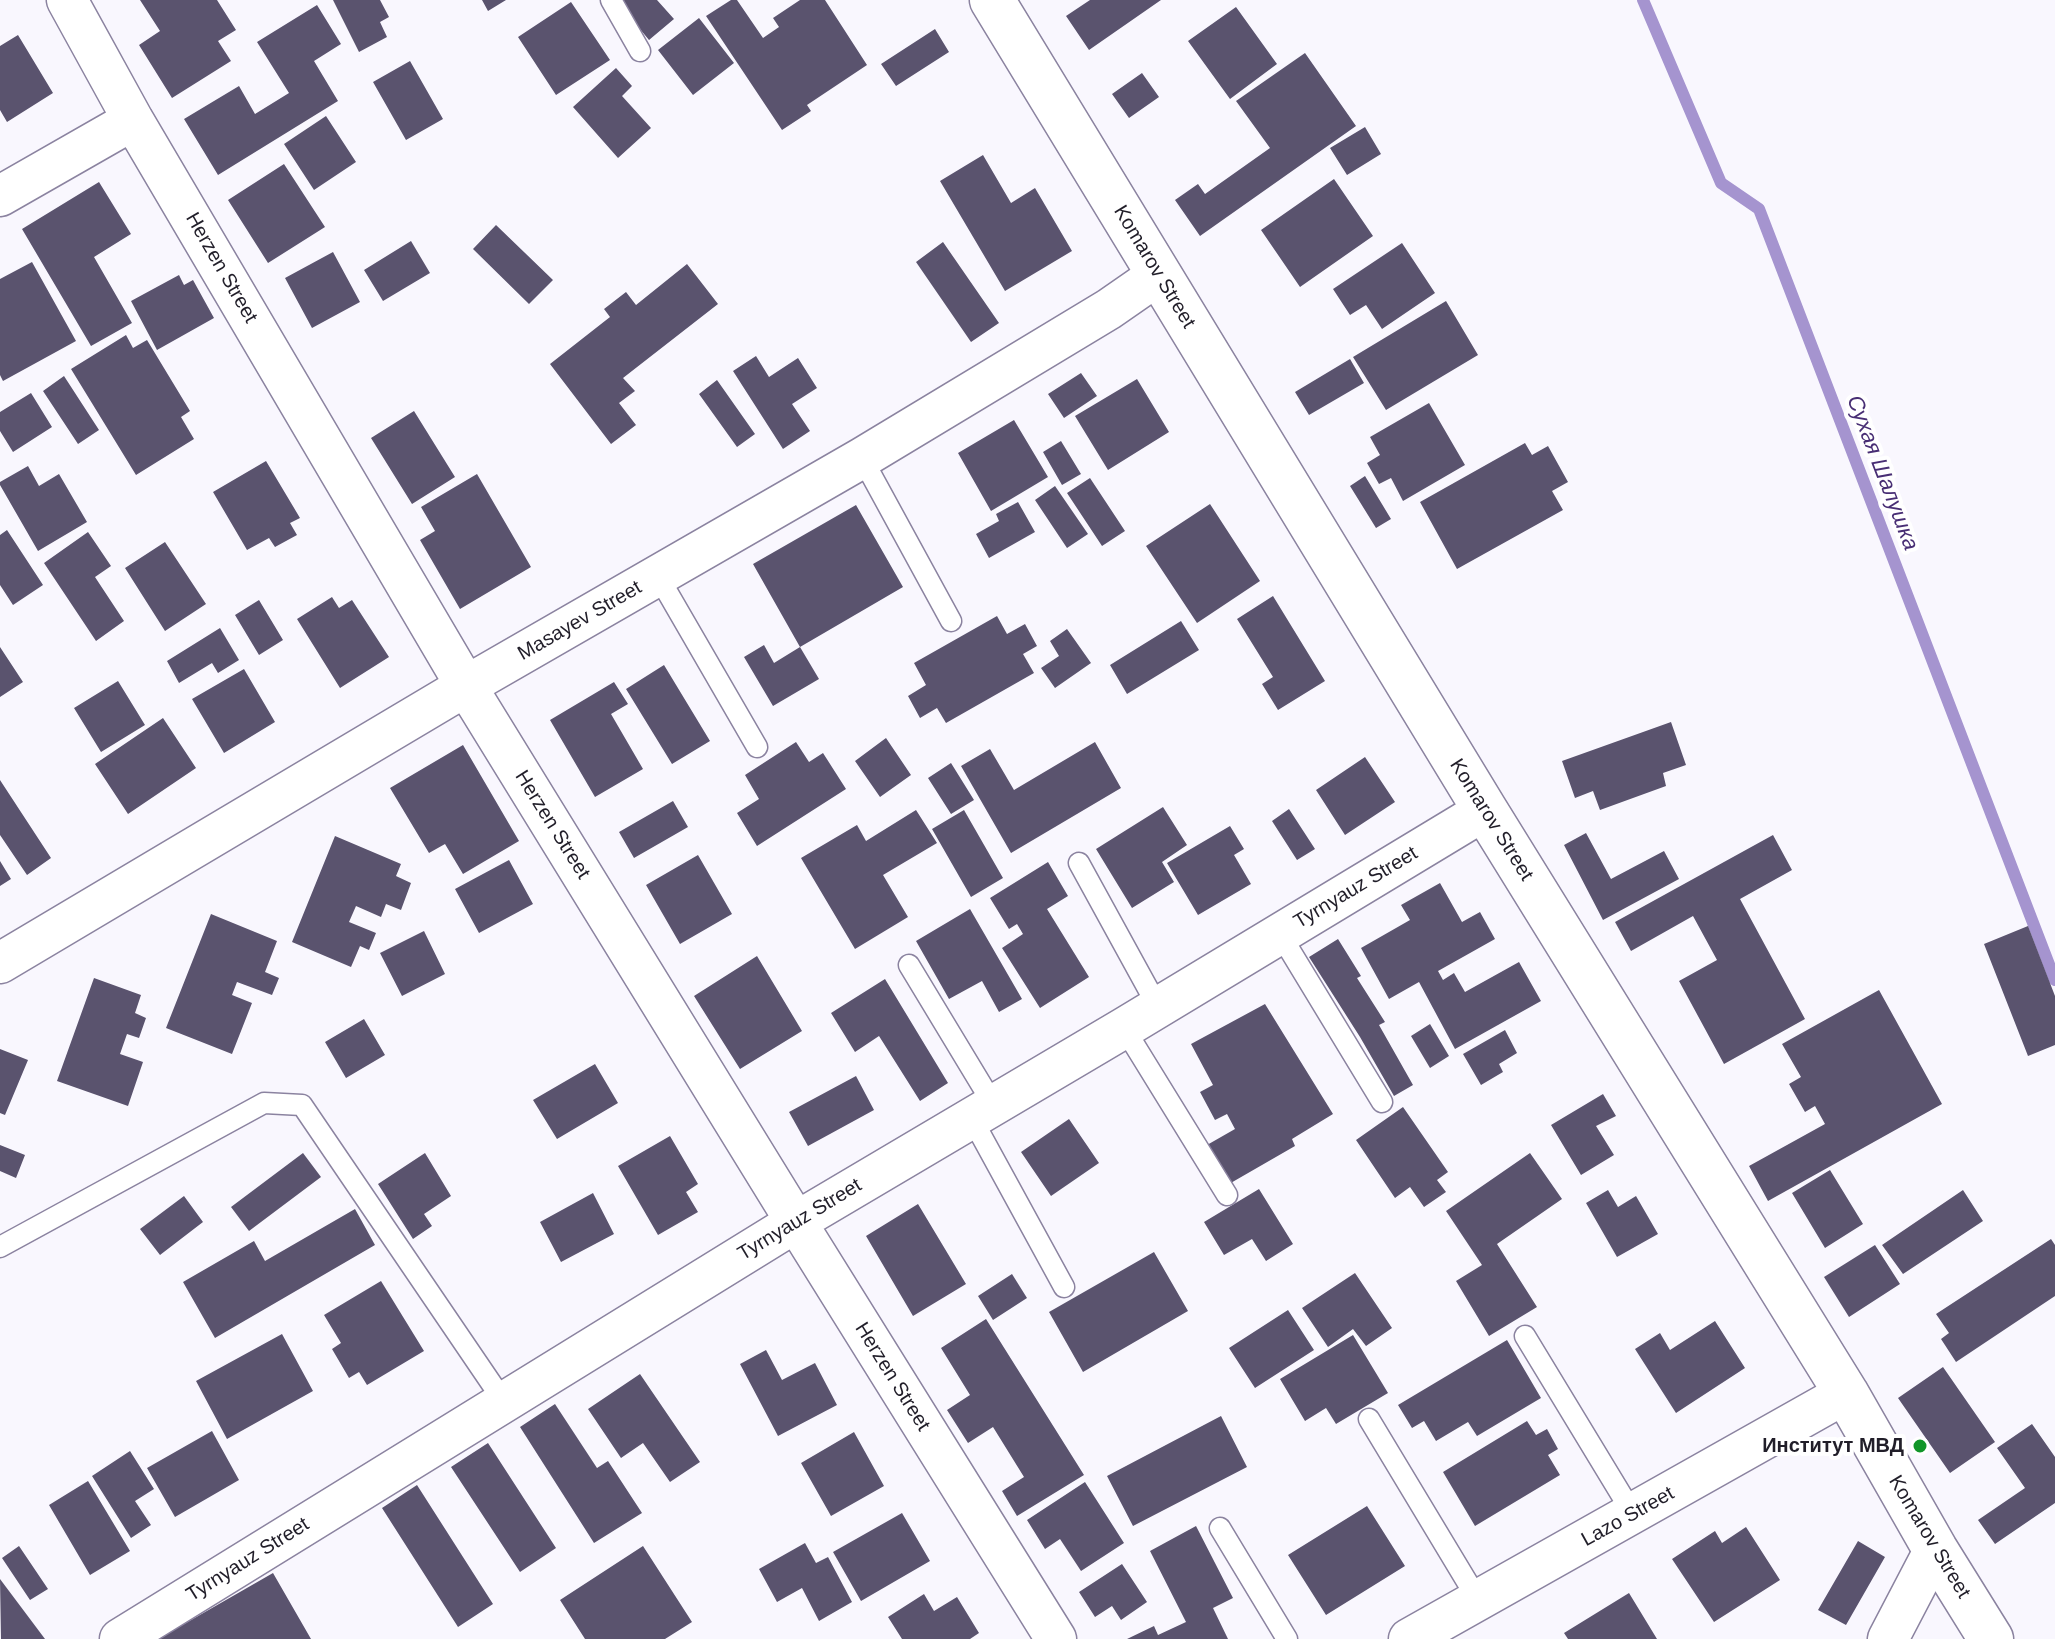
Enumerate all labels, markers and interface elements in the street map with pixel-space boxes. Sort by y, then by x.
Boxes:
street label: Komarov Street [1108,201,1200,333]
street label: Herzen Street [180,209,262,327]
water label: Сухая Шалушка [1840,392,1924,554]
street label: Masayev Street [514,576,646,666]
street label: Komarov Street [1444,755,1538,885]
street label: Herzen Street [509,766,595,884]
street label: Tyrnyauz Street [1290,842,1422,934]
street label: Tyrnyauz Street [734,1174,866,1266]
street label: Herzen Street [849,1318,935,1436]
place label: Институт МВД [1762,1434,1904,1458]
marker: Институт МВД [1911,1437,1929,1455]
street label: Komarov Street [1883,1471,1975,1603]
street label: Lazo Street [1577,1482,1679,1552]
street label: Tyrnyauz Street [182,1513,314,1607]

